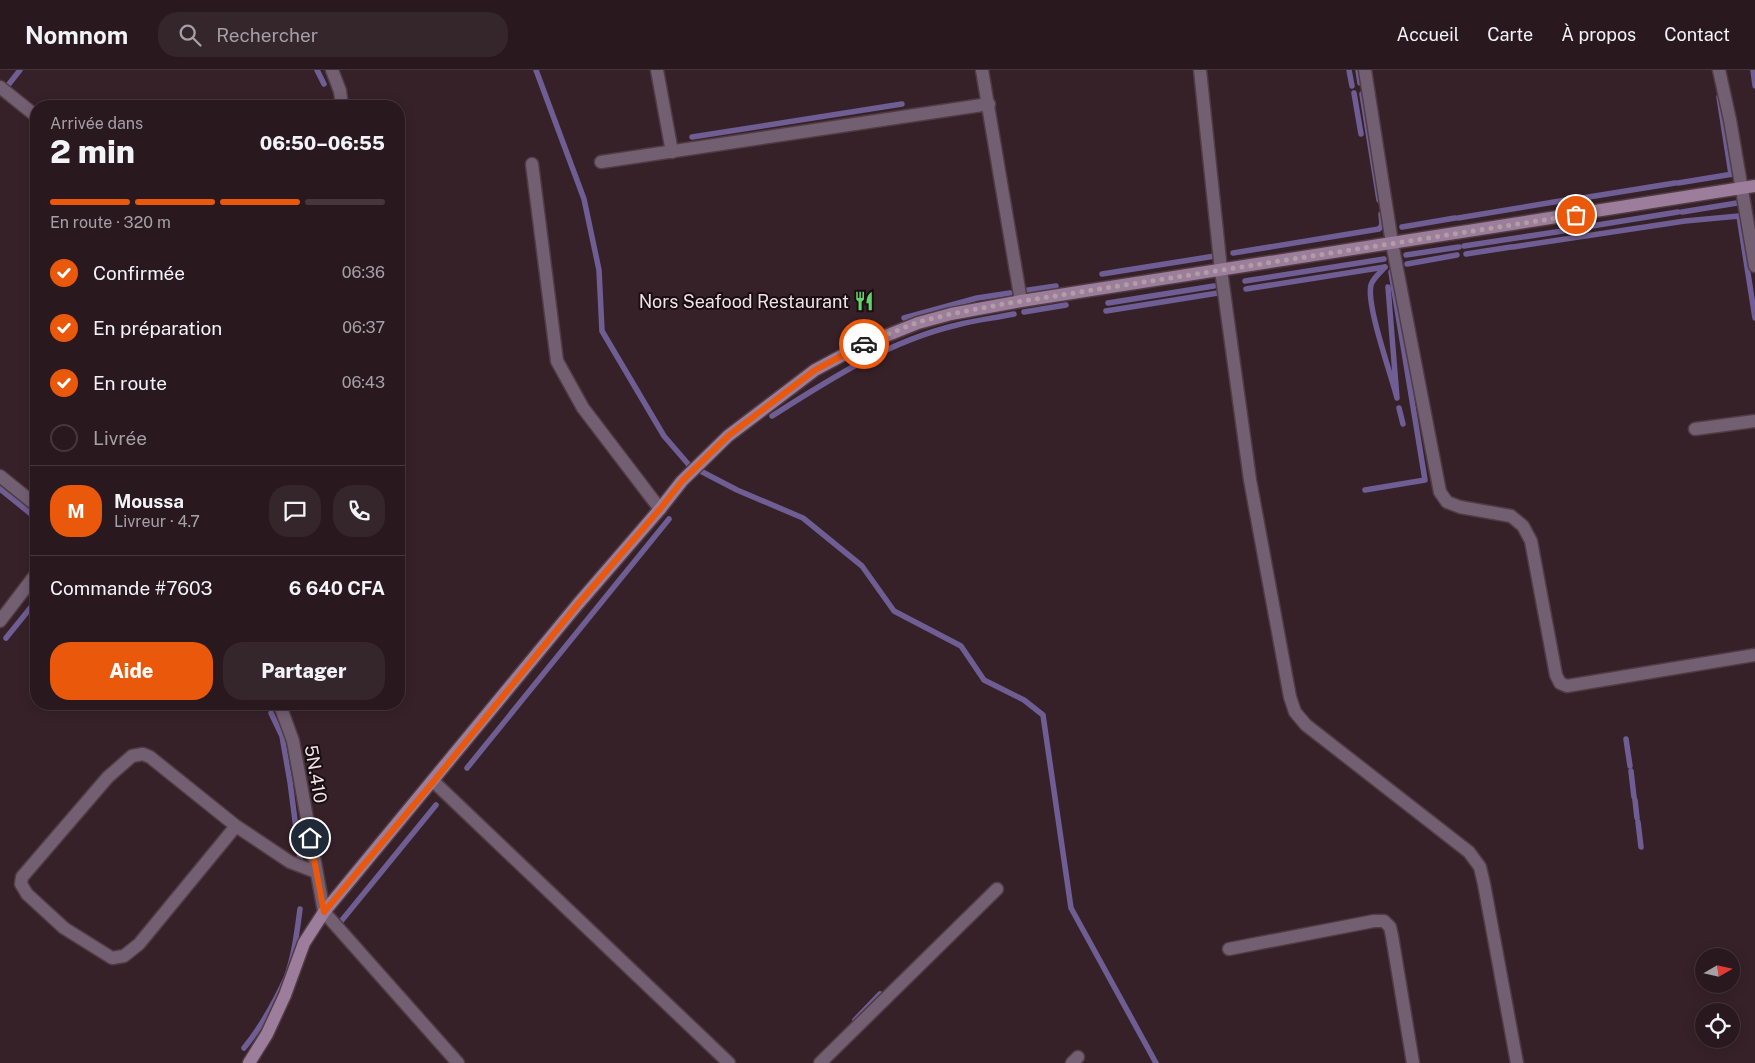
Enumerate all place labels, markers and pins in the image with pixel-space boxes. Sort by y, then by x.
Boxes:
pin [1555,194,1597,236]
restaurant icon: Nors Seafood Restaurant [853,290,875,312]
place label: Nors Seafood Restaurant [639,291,849,312]
pin [289,817,331,859]

